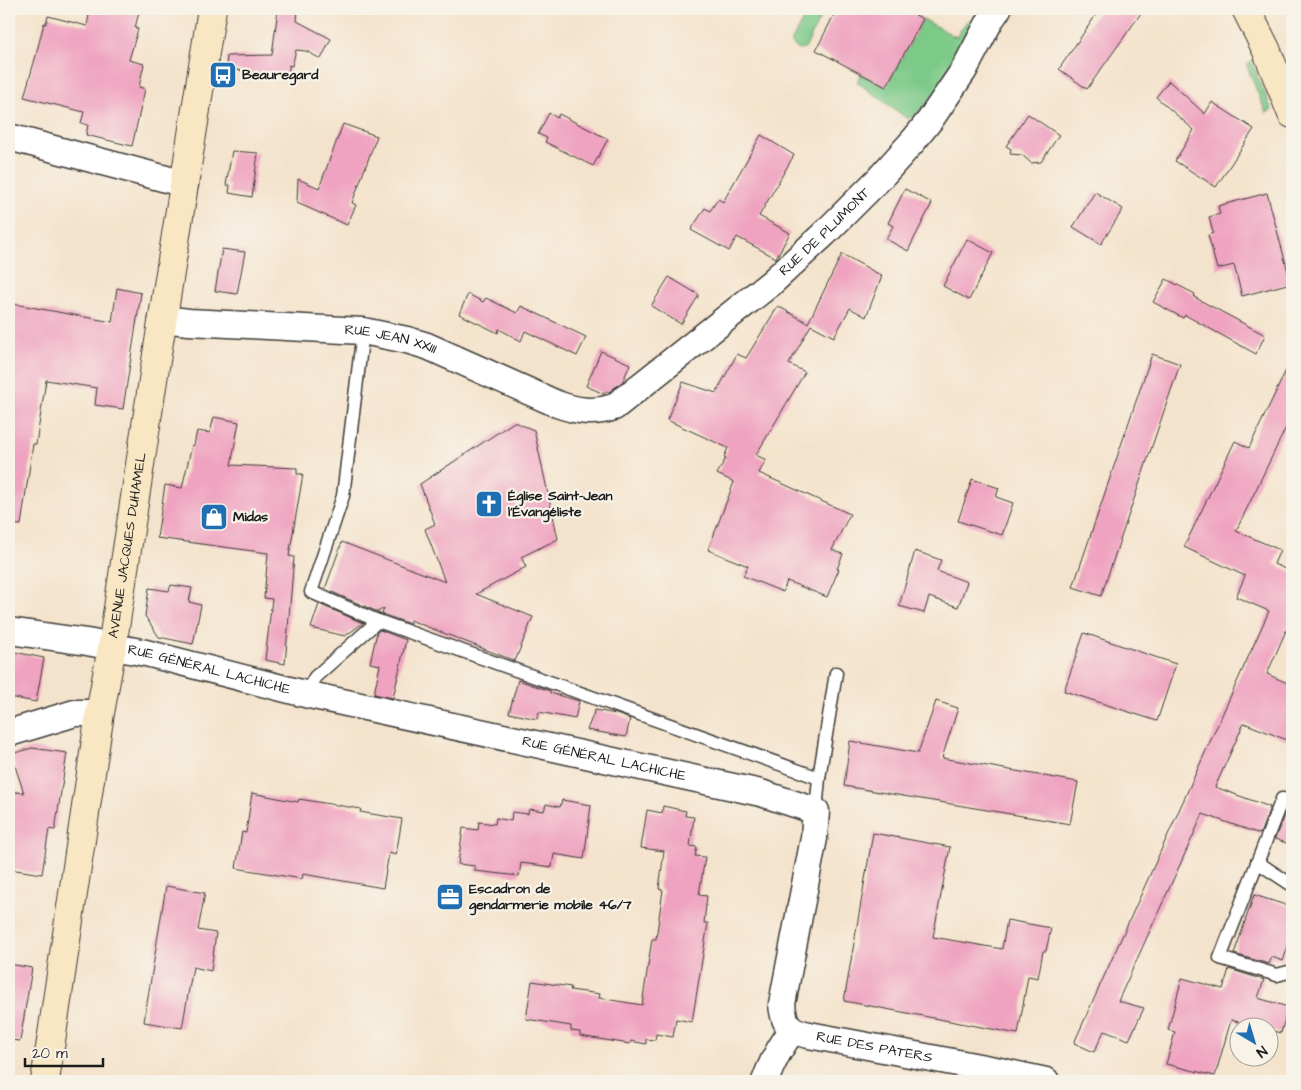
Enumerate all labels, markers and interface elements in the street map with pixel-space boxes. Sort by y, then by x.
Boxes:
bus stop icon: Beauregard [208,60,238,90]
place label: Beauregard [242,65,319,86]
street label: RUE DE PLUMONT [775,183,875,281]
street label: RUE JEAN XXIII [344,320,440,359]
street label: AVENUE JACQUES DUHAMEL [103,451,152,640]
place label: Église Saint-Jean l'Évangéliste [507,486,612,523]
church icon: Église Saint-Jean l'Évangéliste [474,489,504,519]
shop icon: Midas [199,502,229,532]
place label: Midas [233,507,268,527]
street label: RUE GÉNÉRAL LACHICHE [126,640,293,700]
street label: RUE GÉNÉRAL LACHICHE [520,731,688,787]
place label: Escadron de gendarmerie mobile 46/7 [469,879,632,916]
office icon: Escadron de gendarmerie mobile 46/7 [435,882,465,912]
north arrow [1228,1018,1278,1068]
street label: RUE DES PATERS [815,1027,934,1068]
scale bar [25,1035,102,1067]
text: N [1252,1041,1271,1062]
text: 20 m [32,1043,68,1064]

